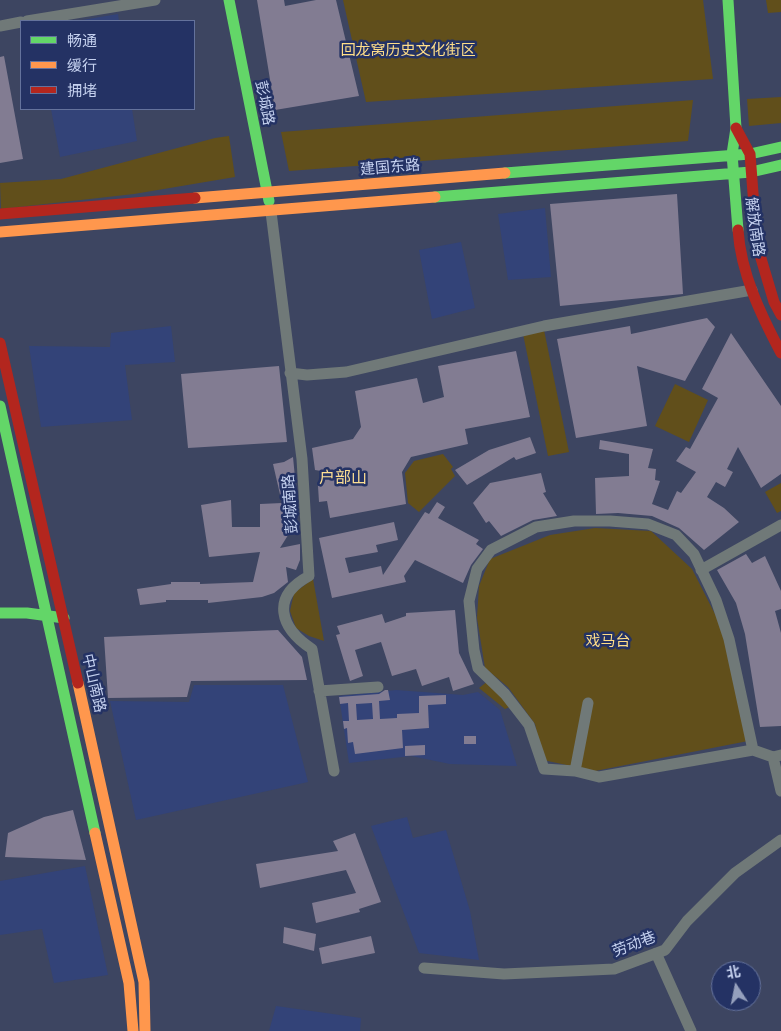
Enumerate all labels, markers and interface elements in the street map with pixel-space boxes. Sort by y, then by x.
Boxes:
legend [20,20,195,110]
text: 畅通 [67,32,97,49]
park label: 回龙窝历史文化街区 [341,41,475,59]
text: 缓行 [67,57,97,74]
street label: 彭城路 [252,79,278,127]
text: 拥堵 [67,82,97,99]
street label: 建国东路 [359,155,421,179]
street label: 解放南路 [742,196,768,258]
district label: 户部山 [319,468,367,488]
street label: 彭城南路 [279,473,301,535]
park label: 戏马台 [586,632,630,650]
street label: 中山南路 [78,652,110,714]
street label: 劳动巷 [610,928,658,960]
north arrow [711,961,761,1011]
text: 北 [725,963,742,981]

